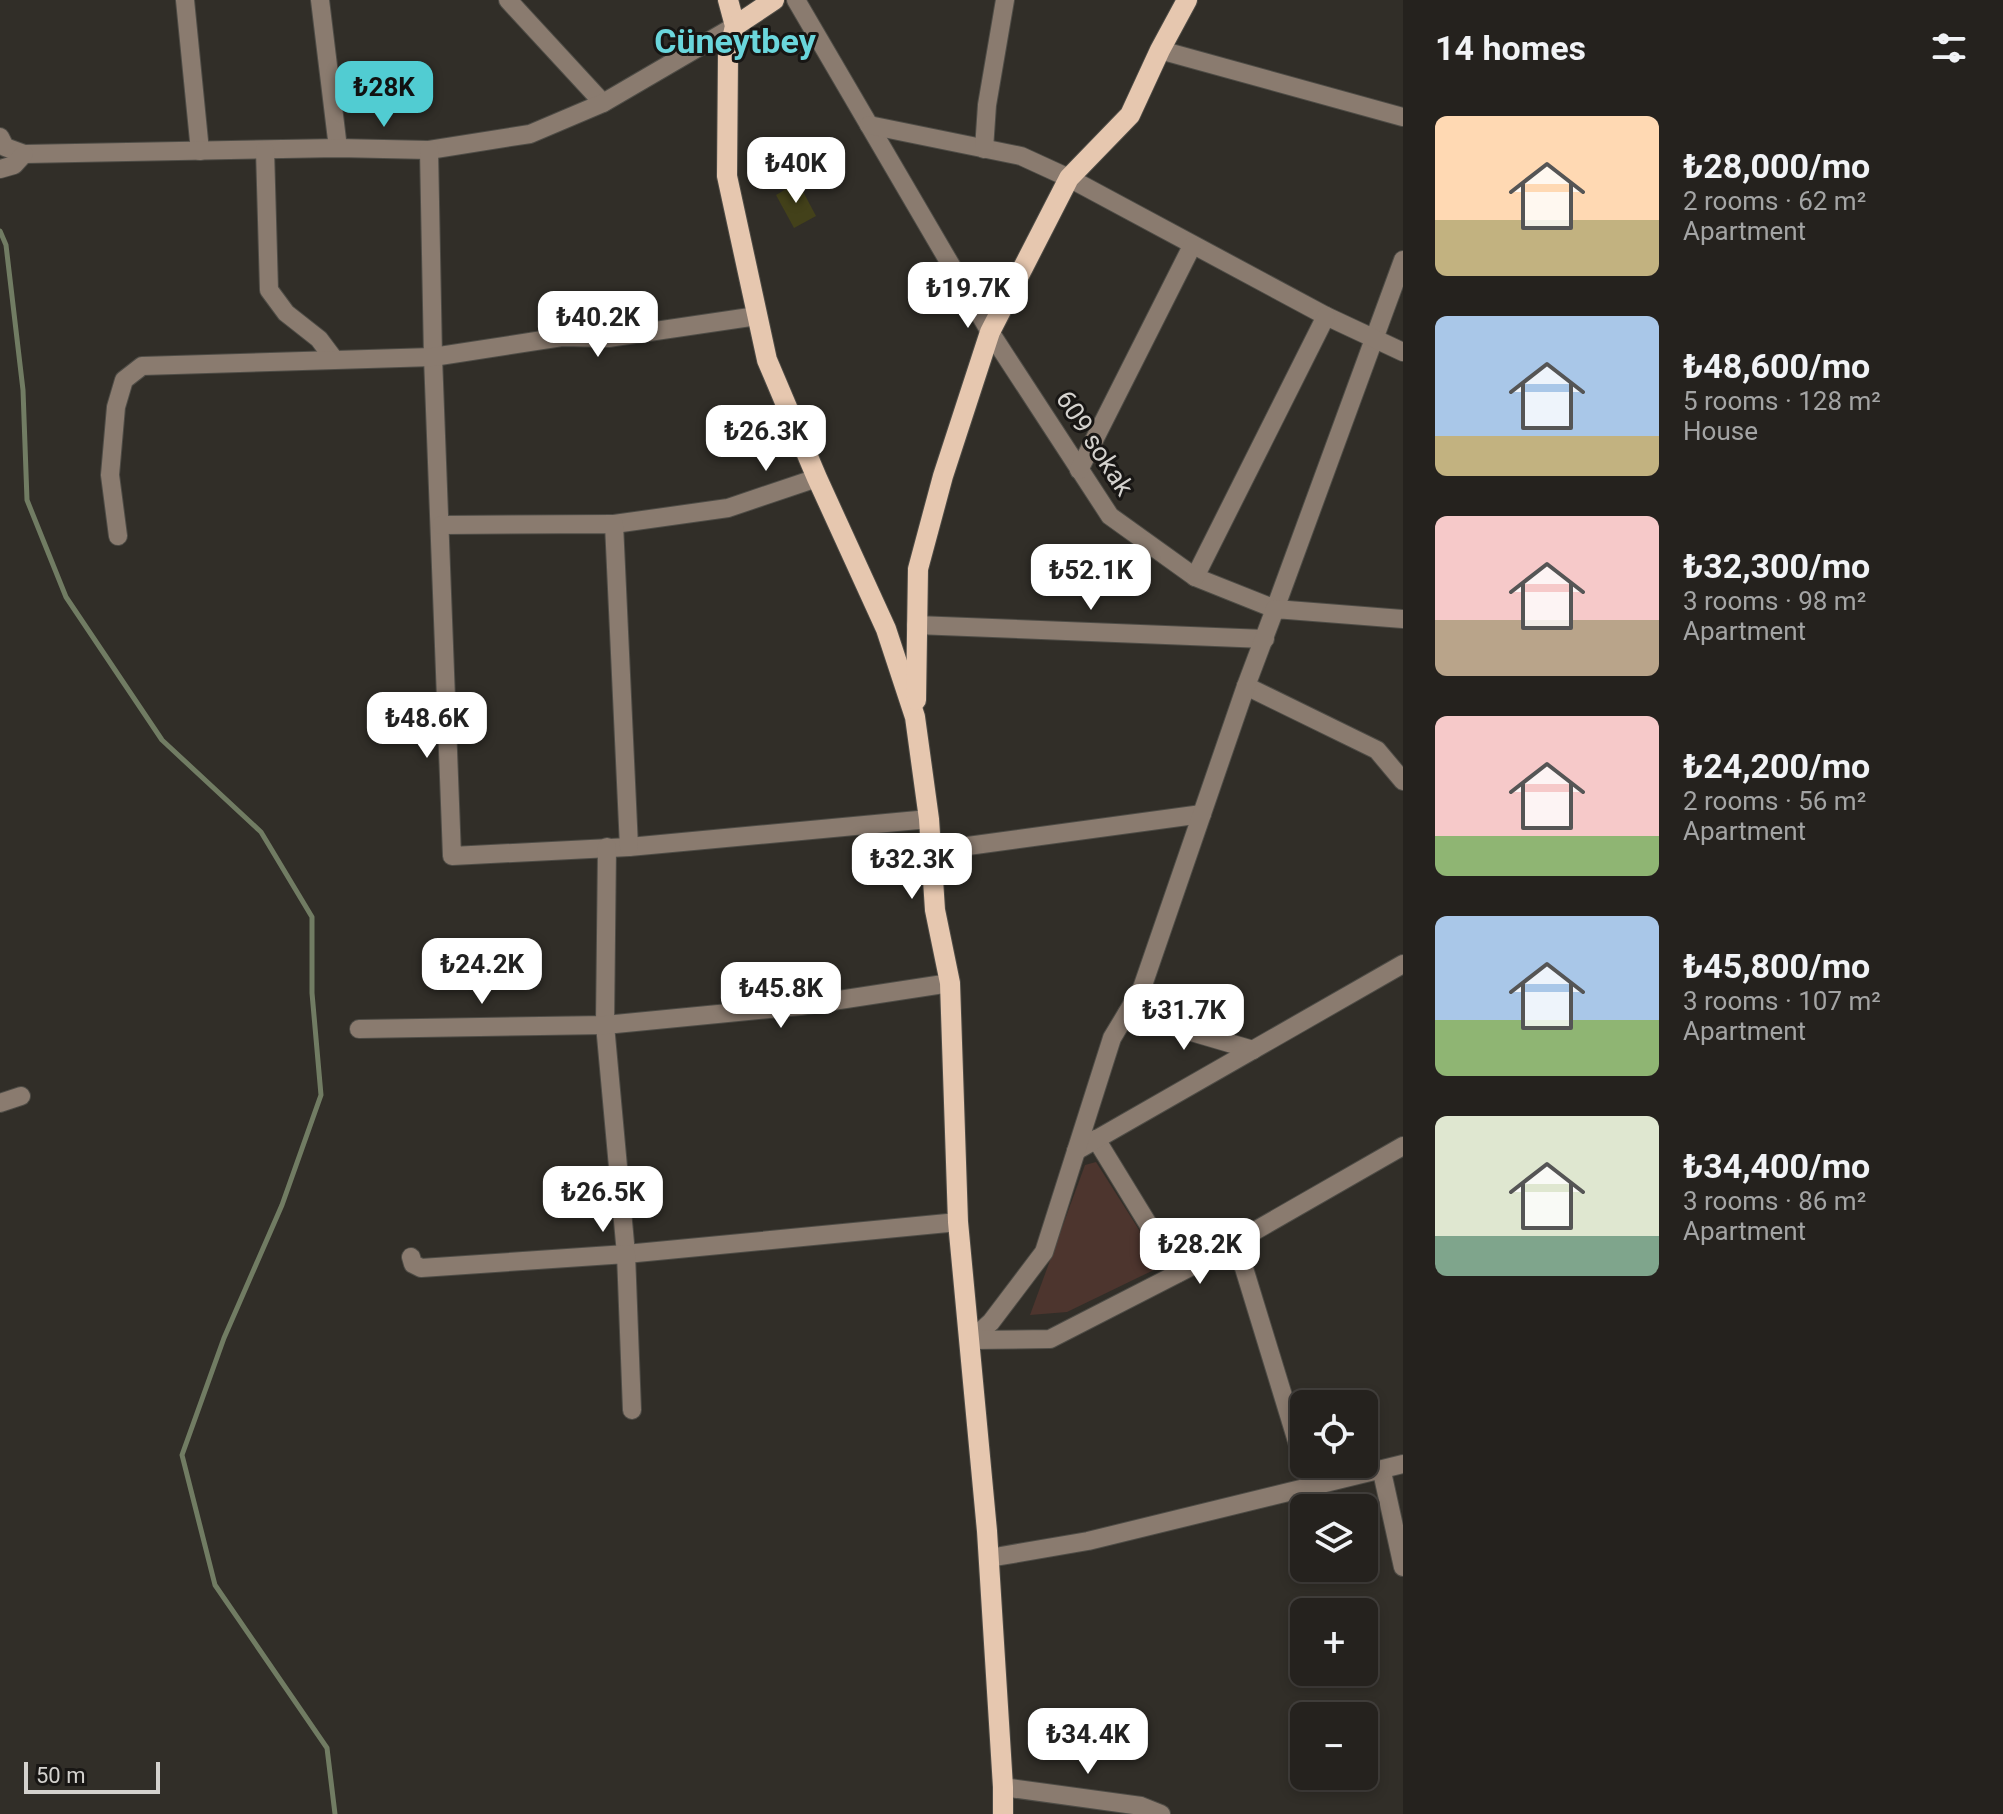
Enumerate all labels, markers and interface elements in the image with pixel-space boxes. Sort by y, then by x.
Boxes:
district label: Cüneytbey [654,21,817,61]
icon: filters [1927,26,1971,70]
text: 14 homes [1435,28,1586,68]
pin: ₺28K [337,61,431,129]
text: ₺28K [353,72,415,102]
pin: ₺40K [749,137,843,205]
text: ₺28,000/mo [1683,146,1870,186]
text: ₺40K [765,148,827,178]
icon: home [1499,148,1595,244]
text: 2 rooms · 62 m² [1683,186,1866,216]
text: Apartment [1683,216,1806,246]
pin: ₺19.7K [903,262,1033,330]
text: ₺19.7K [926,273,1010,303]
pin: ₺40.2K [533,291,663,359]
text: ₺40.2K [556,302,640,332]
text: ₺48,600/mo [1683,346,1870,386]
icon: home [1499,348,1595,444]
street label: 609 sokak [1050,385,1140,502]
text: 5 rooms · 128 m² [1683,386,1881,416]
pin: ₺26.3K [701,405,831,473]
text: ₺26.3K [724,416,808,446]
text: House [1683,416,1758,446]
pin: ₺52.1K [1026,544,1156,612]
text: ₺32,300/mo [1683,546,1870,586]
icon: home [1499,548,1595,644]
text: ₺52.1K [1049,555,1133,585]
text: 3 rooms · 98 m² [1683,586,1866,616]
text: Apartment [1683,616,1806,646]
pin: ₺48.6K [362,692,492,760]
text: ₺48.6K [385,703,469,733]
text: ₺24,200/mo [1683,746,1870,786]
icon: home [1499,748,1595,844]
text: 2 rooms · 56 m² [1683,786,1866,816]
text: Apartment [1683,816,1806,846]
pin: ₺32.3K [847,833,977,901]
text: ₺32.3K [870,844,954,874]
pin: ₺24.2K [417,938,547,1006]
text: ₺45,800/mo [1683,946,1870,986]
icon: home [1499,948,1595,1044]
text: ₺24.2K [440,949,524,979]
pin: ₺45.8K [716,962,846,1030]
text: ₺45.8K [739,973,823,1003]
pin: ₺31.7K [1119,984,1249,1052]
text: 3 rooms · 107 m² [1683,986,1881,1016]
text: ₺31.7K [1142,995,1226,1025]
text: Apartment [1683,1016,1806,1046]
text: ₺34,400/mo [1683,1146,1870,1186]
icon: home [1499,1148,1595,1244]
pin: ₺26.5K [538,1166,668,1234]
text: ₺26.5K [561,1177,645,1207]
text: 3 rooms · 86 m² [1683,1186,1866,1216]
text: Apartment [1683,1216,1806,1246]
pin: ₺28.2K [1135,1218,1265,1286]
text: ₺28.2K [1158,1229,1242,1259]
map controls [1290,1390,1378,1790]
button: locate [1290,1390,1378,1478]
button: layers [1290,1494,1378,1582]
button: + [1290,1598,1378,1686]
button: − [1290,1702,1378,1790]
pin: ₺34.4K [1023,1708,1153,1776]
text: ₺34.4K [1046,1719,1130,1749]
scale bar [24,1758,160,1794]
text: 50 m [36,1763,85,1788]

